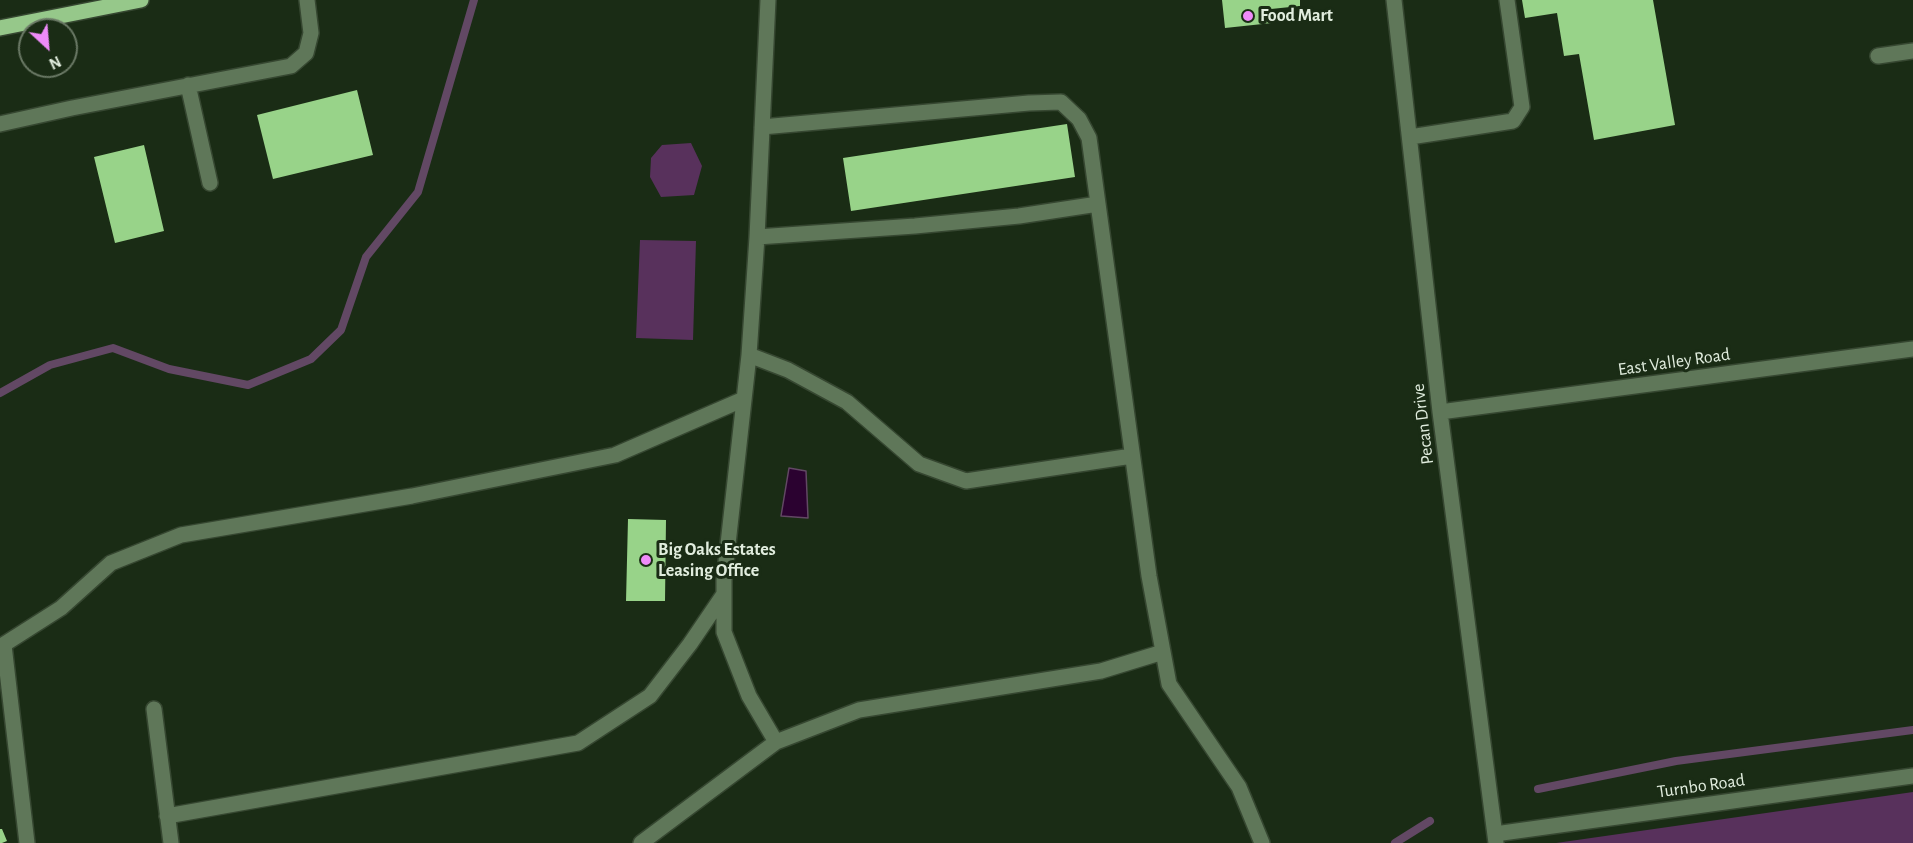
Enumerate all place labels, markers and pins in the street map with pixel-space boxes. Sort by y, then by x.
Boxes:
place label: Food Mart [1260,5,1333,27]
marker: Food Mart [1241,9,1255,23]
place label: Big Oaks Estates Leasing Office [658,539,776,582]
marker: Big Oaks Estates Leasing Office [639,553,653,567]

